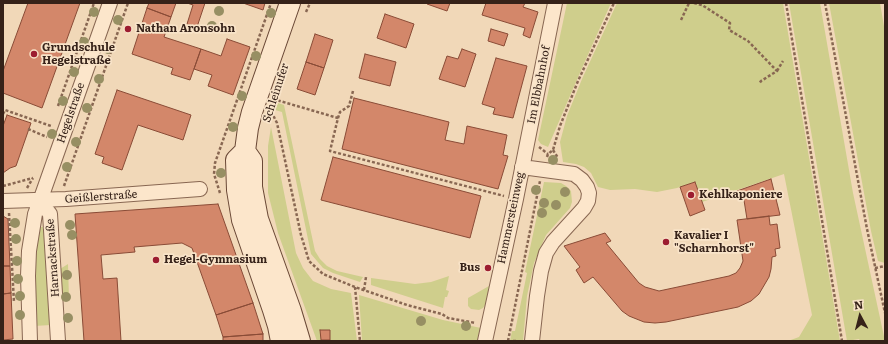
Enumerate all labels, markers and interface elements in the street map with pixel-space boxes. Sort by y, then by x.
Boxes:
place label: Nathan Aronsohn [136,22,235,36]
marker: Nathan Aronsohn [123,24,133,34]
place label: Grundschule Hegelstraße [42,41,115,67]
street label: Im Elbbahnhof [525,45,553,125]
marker: Grundschule Hegelstraße [29,49,39,59]
street label: Schleinufer [260,62,292,124]
street label: Hegelstraße [54,81,88,145]
street label: Hammersteinweg [495,171,527,265]
street label: Geißlerstraße [64,188,138,206]
place label: Kehlkaponiere [699,188,783,202]
marker: Kehlkaponiere [686,190,696,200]
street label: Harnackstraße [44,218,62,298]
place label: Kavalier I "Scharnhorst" [674,229,754,255]
marker: Kavalier I "Scharnhorst" [661,237,671,247]
place label: Hegel-Gymnasium [164,253,267,267]
marker: Hegel-Gymnasium [151,255,161,265]
place label: Bus [460,261,480,275]
marker: Bus [483,263,493,273]
north arrow [840,296,880,336]
text: N [853,296,864,313]

